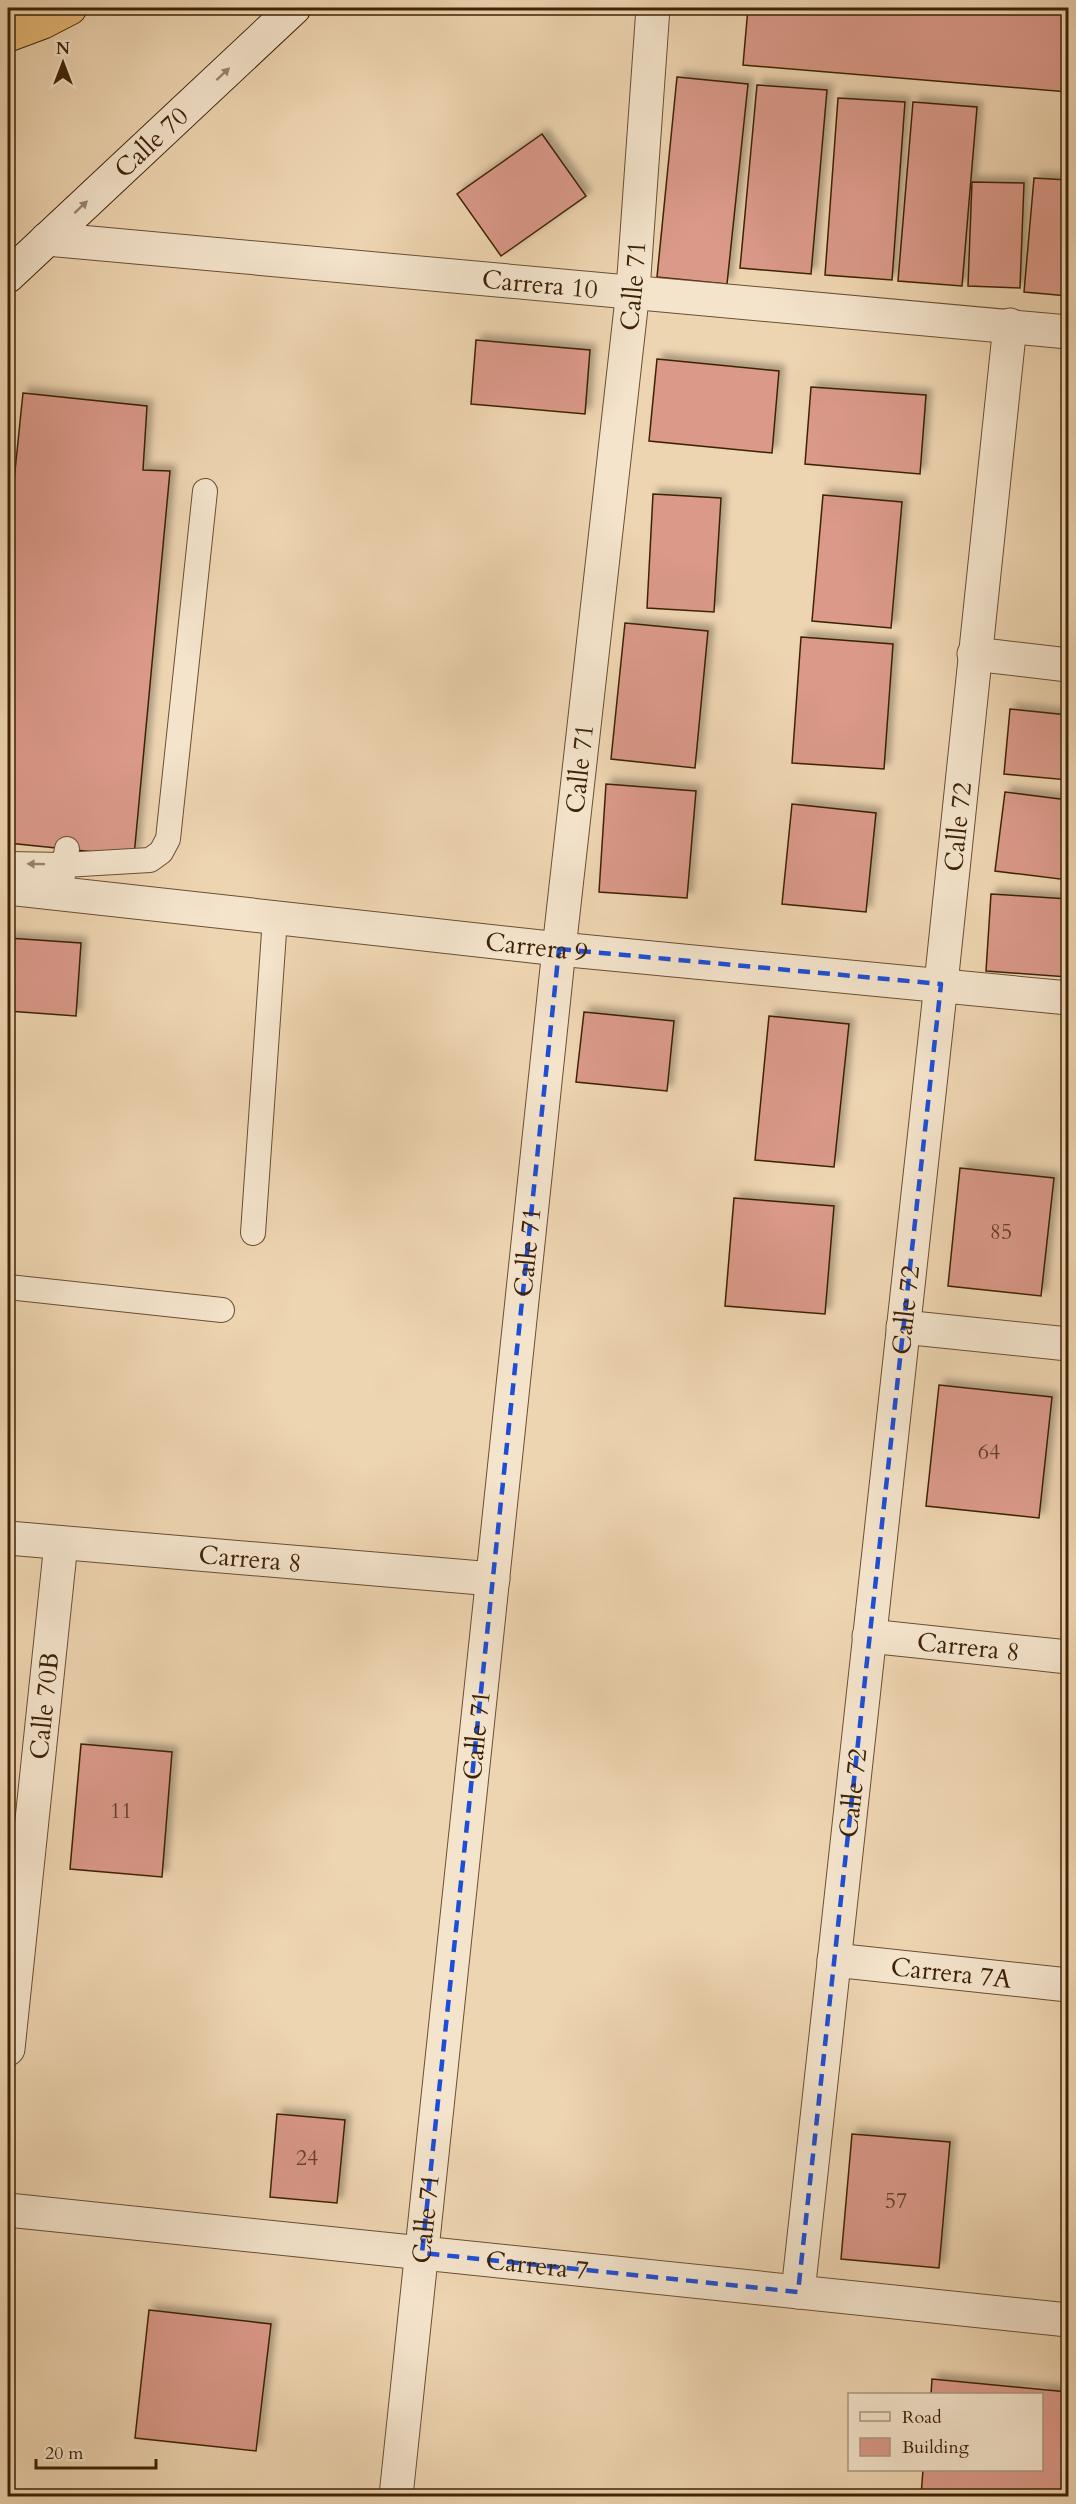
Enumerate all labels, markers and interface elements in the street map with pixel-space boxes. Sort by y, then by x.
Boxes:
north arrow [33,33,93,93]
text: N [56,38,70,60]
one-way arrow [215,68,230,81]
street label: Calle 70 [106,98,196,185]
one-way arrow [73,201,87,215]
street label: Calle 71 [611,240,654,332]
street label: Carrera 10 [480,261,599,307]
street label: Calle 71 [557,722,602,815]
street label: Calle 72 [935,780,980,873]
one-way arrow [26,859,45,869]
street label: Carrera 9 [484,923,590,969]
street label: Calle 71 [505,1205,549,1298]
house number: 85 [990,1217,1012,1247]
street label: Calle 72 [883,1263,928,1356]
house number: 64 [978,1437,1000,1467]
street label: Carrera 8 [197,1537,303,1580]
street label: Carrera 8 [915,1624,1021,1669]
street label: Calle 70B [21,1651,67,1761]
street label: Calle 71 [454,1689,498,1782]
street label: Calle 72 [830,1746,875,1840]
house number: 11 [110,1796,132,1826]
street label: Carrera 7A [889,1949,1014,1996]
house number: 24 [296,2143,318,2173]
street label: Calle 71 [403,2172,447,2265]
house number: 57 [885,2186,907,2216]
street label: Carrera 7 [484,2242,590,2288]
legend [848,2393,1043,2471]
text: Road [902,2405,942,2430]
scale bar [36,2432,156,2470]
text: Building [902,2435,970,2460]
text: 20 m [45,2441,84,2466]

